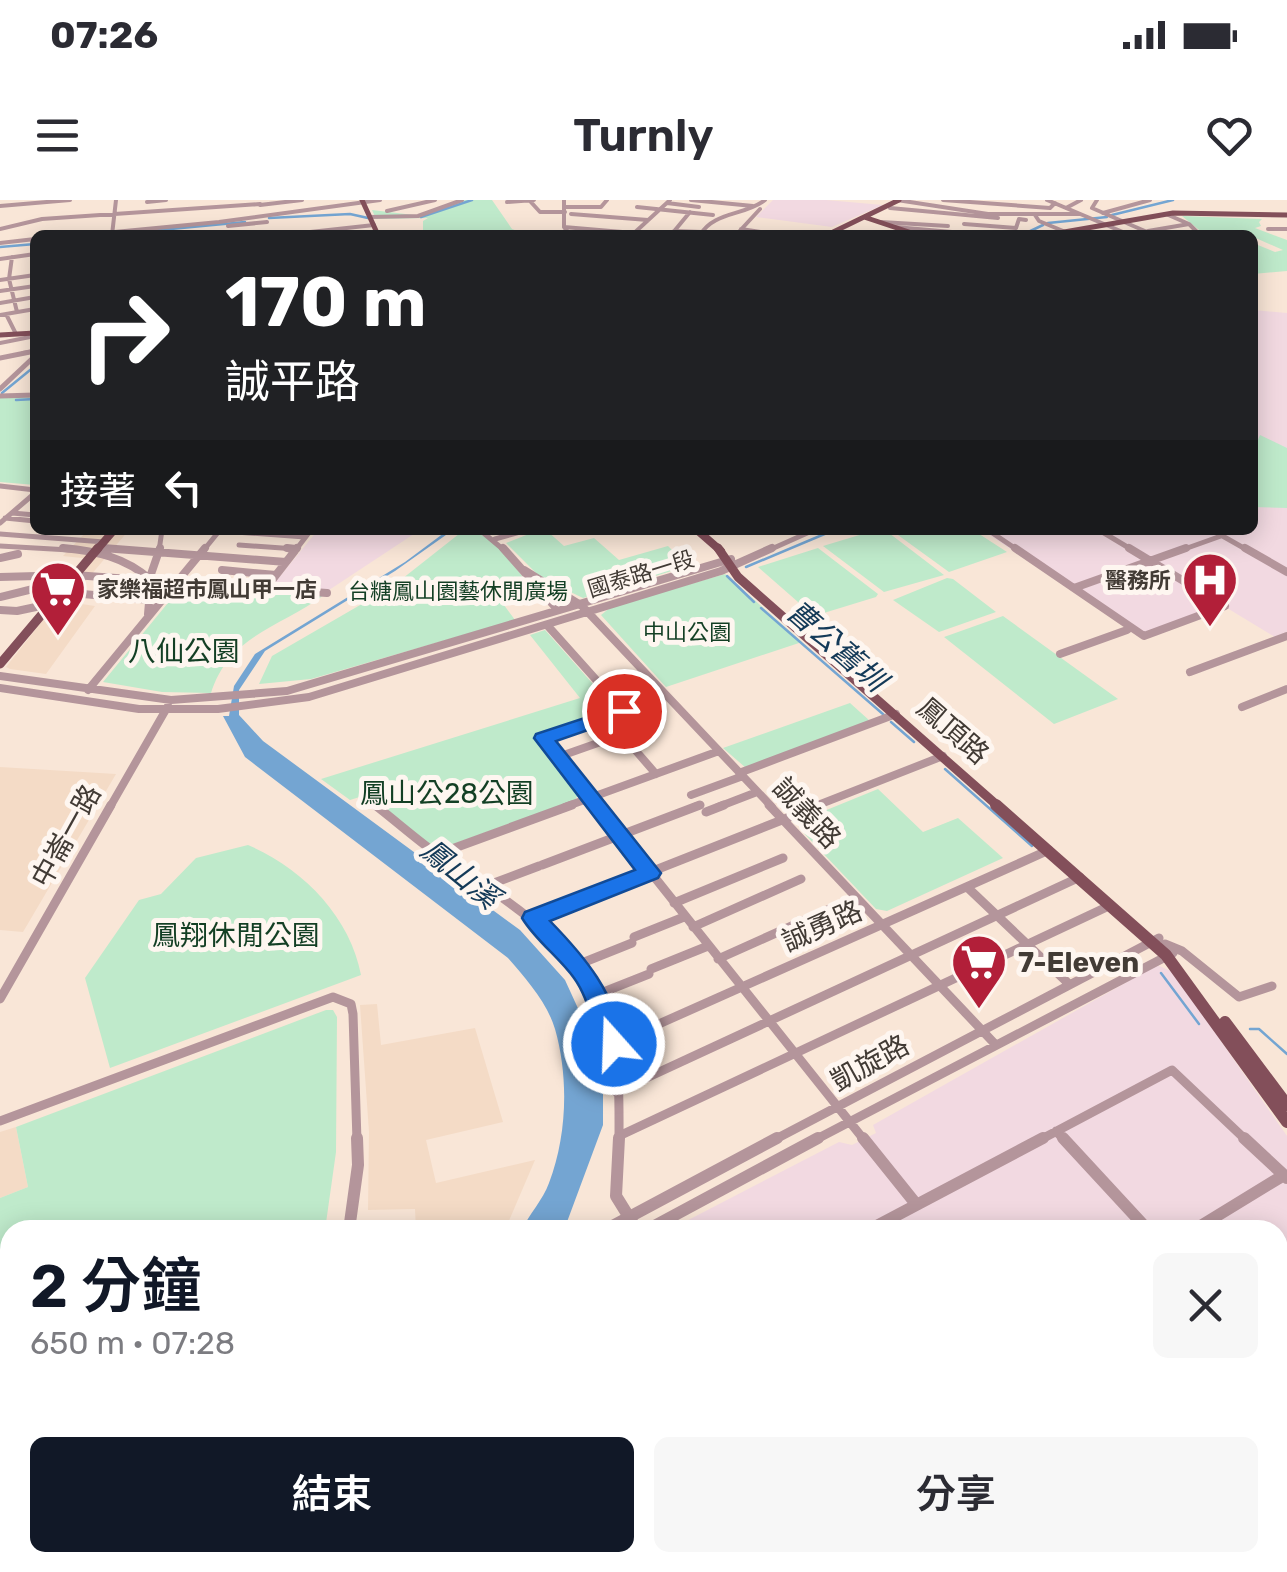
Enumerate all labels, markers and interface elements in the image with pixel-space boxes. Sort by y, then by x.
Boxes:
text: 07:26 [50,12,158,58]
icon: menu [30,108,85,163]
icon: heart [1202,108,1257,163]
text: Turnly [573,109,714,162]
text: 170 m [225,261,427,344]
icon: right [60,270,190,400]
text: 誠平路 [225,355,360,408]
icon: left [156,460,211,515]
text: 接著 [60,468,136,514]
street label: 國泰路一段 [584,545,698,603]
hospital icon: 醫務所 [1180,550,1240,629]
supermarket icon: 家樂福超市鳳山甲一店 [28,559,88,638]
place label: 醫務所 [1105,567,1171,594]
place label: 家樂福超市鳳山甲一店 [97,576,317,603]
park label: 台糖鳳山園藝休閒廣場 [348,578,568,605]
water label: 曹公舊圳 [779,593,896,702]
park label: 中山公園 [643,619,731,646]
park label: 八仙公園 [128,635,240,668]
pin [582,669,667,754]
icon: arrive [597,684,652,739]
street label: 鳳頂路 [910,691,996,771]
street label: 誠義路 [766,771,848,855]
park label: 鳳山公28公園 [360,777,534,810]
street label: 中崙一路 [24,779,108,893]
water label: 鳳山溪 [414,832,509,919]
street label: 誠勇路 [777,894,867,958]
park label: 鳳翔休閒公園 [152,919,320,952]
supermarket icon: 7-Eleven [949,932,1009,1011]
place label: 7-Eleven [1018,946,1139,979]
position arrow [562,992,666,1096]
street label: 凱旋路 [825,1028,915,1098]
text: 2 分鐘 [30,1251,201,1322]
button: close [1153,1253,1258,1358]
text: 650 m · 07:28 [30,1324,235,1362]
button: 結束 [30,1437,634,1552]
button: 分享 [654,1437,1258,1552]

